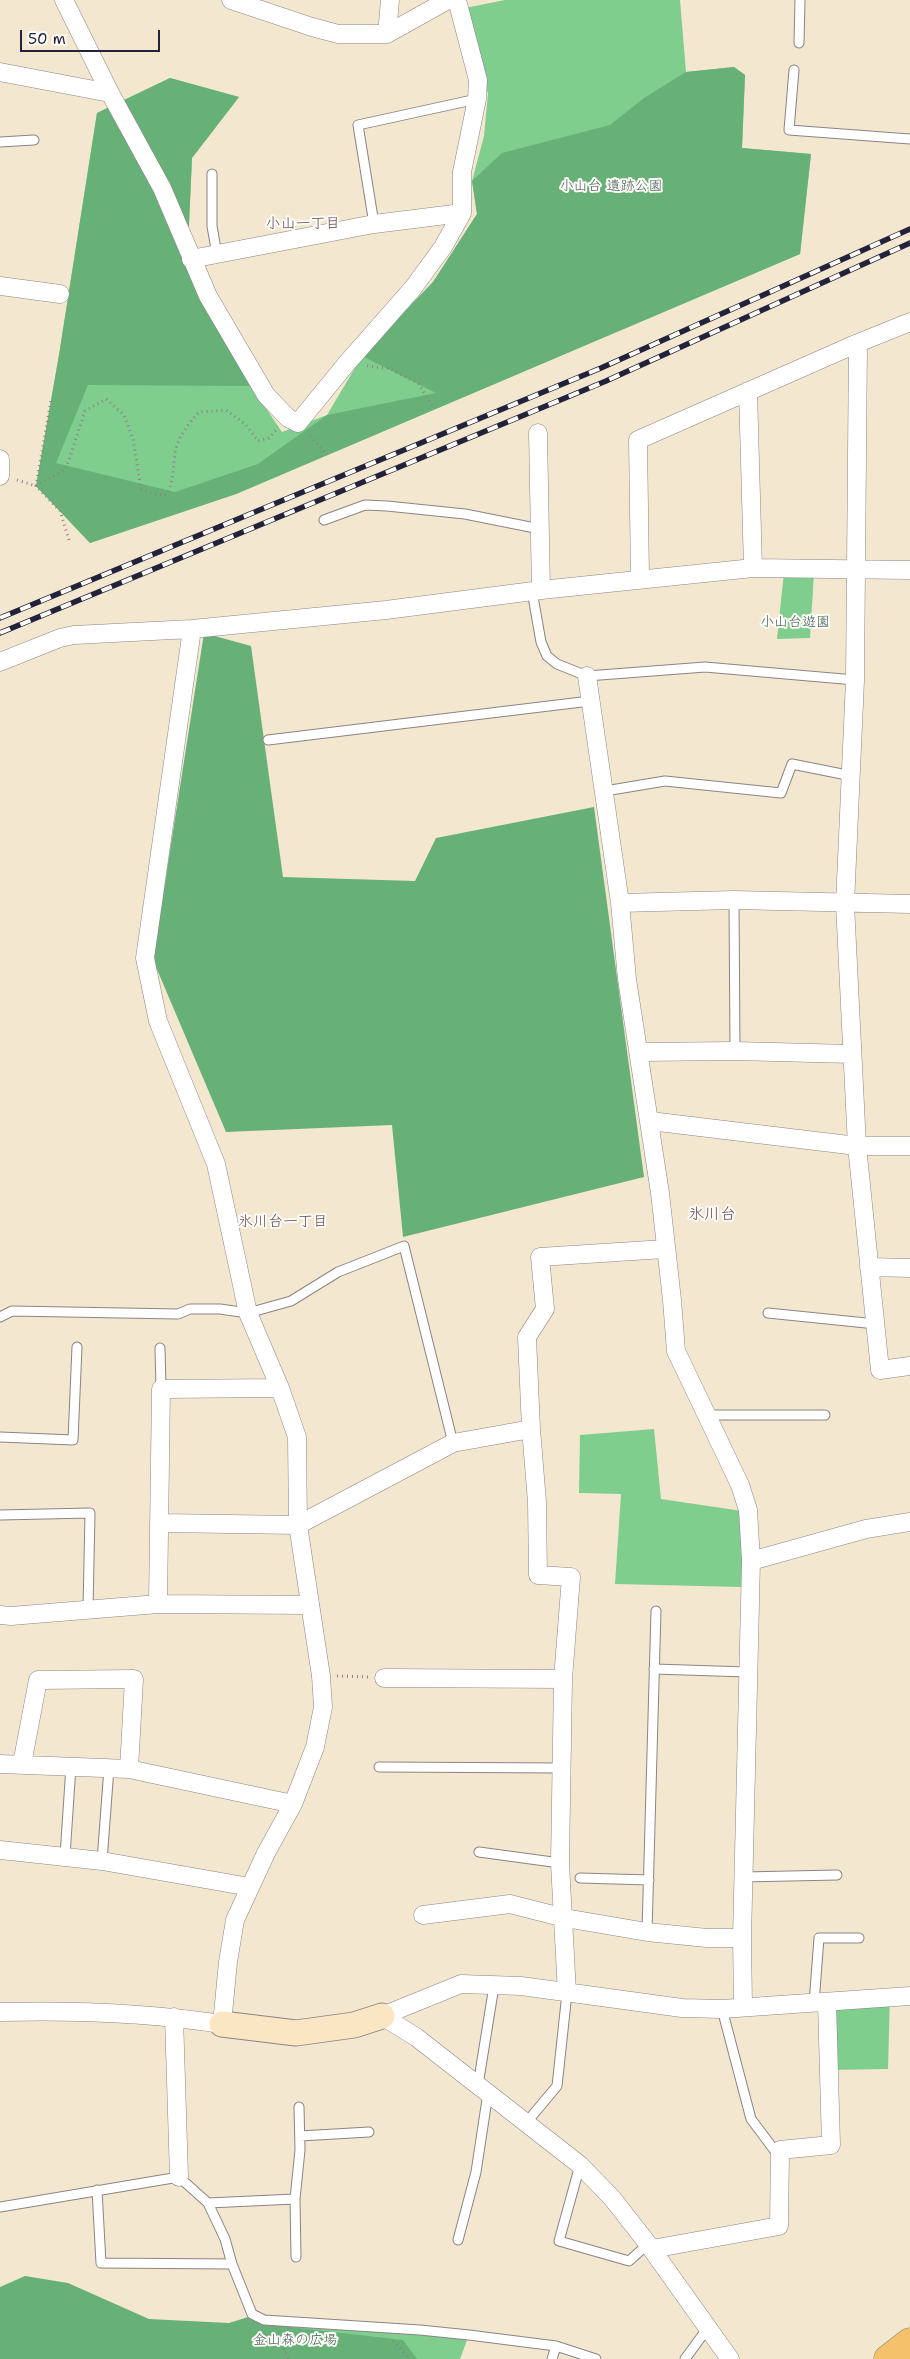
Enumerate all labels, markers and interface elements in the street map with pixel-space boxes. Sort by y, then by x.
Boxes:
scale bar [22,20,162,52]
text: 50 m [28,29,66,49]
park label: 小山台 遺跡公園 [560,178,662,194]
district label: 小山一丁目 [266,215,340,233]
park label: 小山台遊園 [760,614,830,630]
district label: 氷川台 [688,1205,736,1225]
district label: 氷川台一丁目 [238,1213,328,1231]
park label: 金山森の広場 [253,2332,337,2348]

